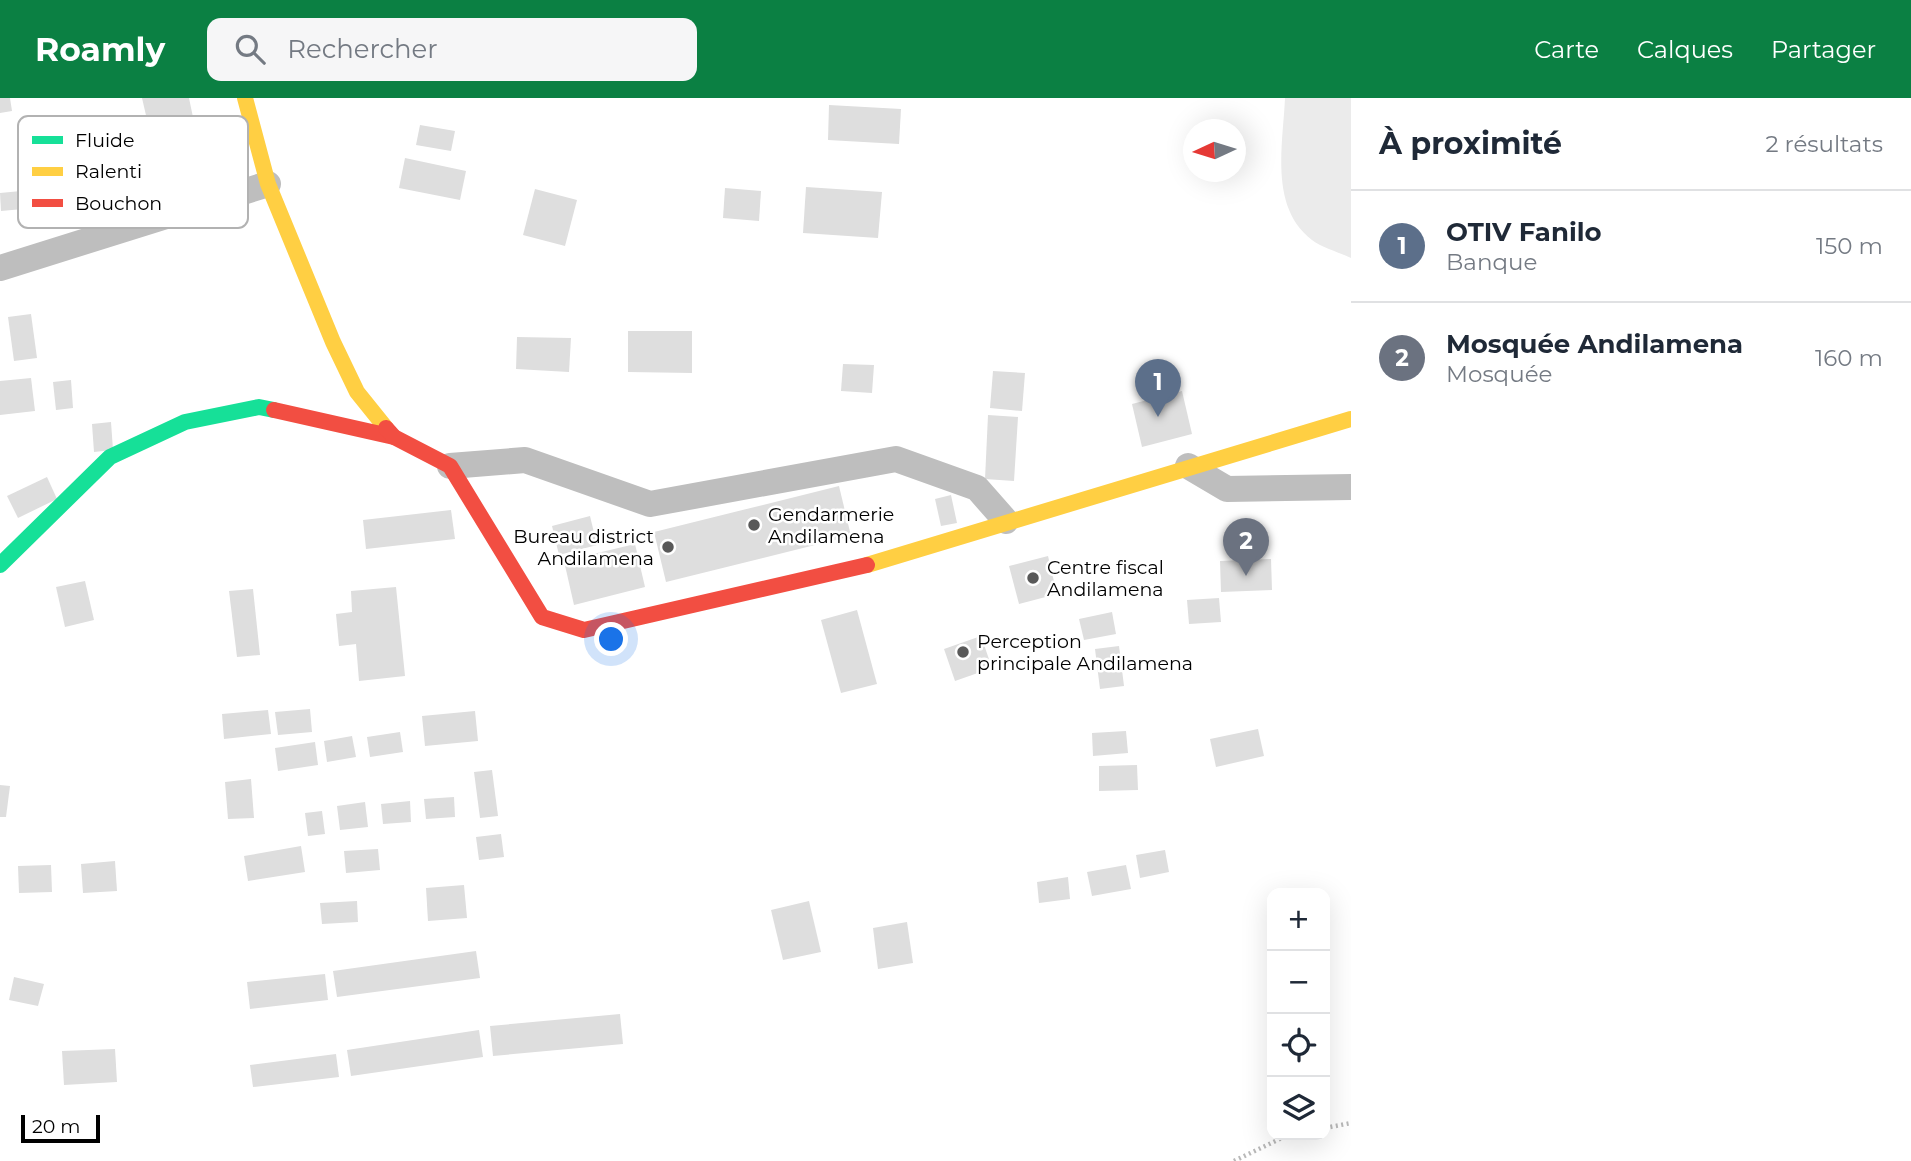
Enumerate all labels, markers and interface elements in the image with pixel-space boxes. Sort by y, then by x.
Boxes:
search box [207,18,697,81]
text: Roamly [35,29,165,69]
icon: search [231,30,269,68]
text: Rechercher [287,33,438,65]
text: Carte [1534,35,1599,64]
text: Calques [1637,35,1733,64]
text: Partager [1771,35,1876,64]
legend [18,116,248,228]
north arrow [1183,119,1246,182]
text: À proximité [1379,125,1562,162]
text: Fluide [75,129,134,152]
text: 2 résultats [1765,130,1883,158]
text: Ralenti [75,160,142,183]
text: Bouchon [75,192,162,215]
text: OTIV Fanilo [1446,216,1602,248]
text: 1 [1397,232,1407,260]
text: 150 m [1816,232,1883,260]
text: Banque [1446,248,1537,276]
text: Mosquée Andilamena [1446,328,1743,360]
text: 2 [1395,344,1409,372]
text: 160 m [1815,344,1883,372]
pin: 1 [1135,359,1181,417]
text: Mosquée [1446,360,1552,388]
place label: Gendarmerie Andilamena [768,503,894,548]
marker: Gendarmerie Andilamena [746,517,762,533]
pin: 2 [1223,518,1269,576]
place label: Bureau district Andilamena [513,525,654,570]
marker: Bureau district Andilamena [660,539,676,555]
place label: Centre fiscal Andilamena [1047,556,1164,601]
marker: Centre fiscal Andilamena [1025,570,1041,586]
your location [594,622,628,656]
place label: Perception principale Andilamena [977,630,1193,675]
marker: Perception principale Andilamena [955,644,971,660]
map controls [1267,888,1330,1140]
button: + [1267,888,1330,951]
button: − [1267,951,1330,1014]
button: locate [1267,1014,1330,1077]
button: layers [1267,1077,1330,1140]
scale bar [21,1112,100,1144]
text: 20 m [32,1115,80,1138]

